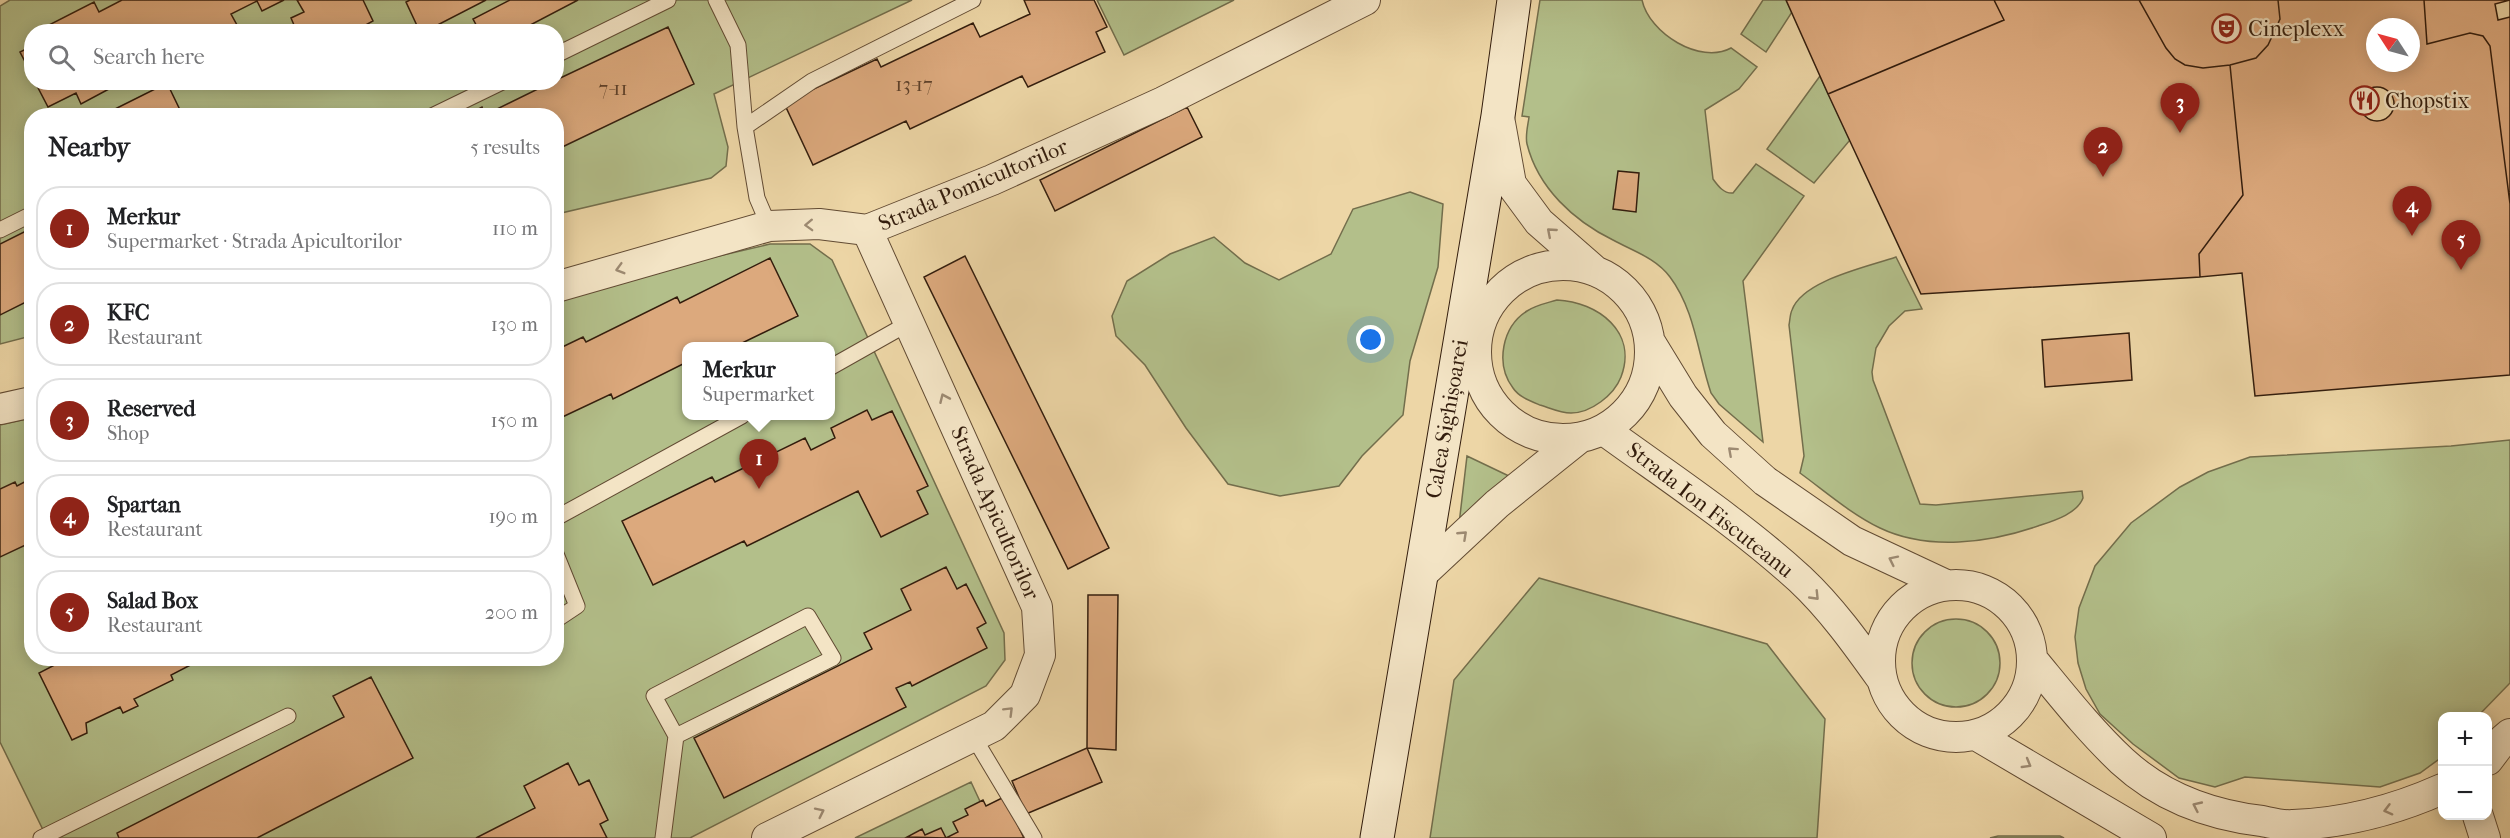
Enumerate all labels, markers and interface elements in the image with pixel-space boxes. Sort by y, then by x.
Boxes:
theatre icon: Cineplexx [2211,13,2243,45]
place label: Cineplexx [2248,16,2345,42]
north arrow [2366,18,2420,72]
search box [24,24,564,90]
icon: search [45,41,78,74]
text: Search here [93,44,205,70]
house number: 13-17 [895,73,933,96]
house number: 7-11 [598,77,628,100]
pin: 3 [2160,84,2200,133]
restaurant icon: Chopstix [2348,85,2380,117]
place label: Chopstix [2385,88,2470,114]
pin: 2 [2084,128,2122,177]
text: Nearby [48,132,130,163]
street label: Strada Pomicultorilor [874,133,1072,237]
text: 5 results [470,136,540,159]
pin: 4 [2392,186,2432,236]
text: Merkur [107,204,180,230]
text: 1 [66,217,73,240]
text: 110 m [492,217,538,240]
one-way arrow [805,218,814,231]
pin: 5 [2442,220,2480,270]
one-way arrow [1547,228,1558,239]
text: Supermarket · Strada Apicultorilor [107,230,402,253]
one-way arrow [615,262,626,274]
text: KFC [107,300,150,326]
text: 2 [64,313,75,336]
text: 130 m [491,313,538,336]
your location [1356,325,1385,354]
text: Restaurant [107,326,203,349]
street label: Calea Sighișoarei [1420,337,1474,501]
popup [682,342,835,420]
text: Merkur [702,357,776,383]
text: Supermarket [702,383,815,406]
one-way arrow [939,394,951,405]
text: Reserved [107,396,195,422]
text: 3 [65,409,74,432]
text: 150 m [490,409,538,432]
text: Shop [107,422,149,445]
street label: Strada Apicultorilor [945,422,1045,604]
street label: Strada Ion Fiscuteanu [1621,437,1799,584]
pin: 1 [740,440,778,489]
one-way arrow [1728,447,1739,458]
text: Spartan [107,492,181,518]
text: 4 [64,505,75,528]
text: 190 m [488,505,538,528]
text: Restaurant [107,518,203,541]
one-way arrow [1457,531,1467,542]
one-way arrow [1888,555,1899,567]
text: Salad Box [107,588,198,614]
one-way arrow [1808,588,1819,599]
text: 5 [65,601,74,624]
text: 200 m [485,601,538,624]
text: Restaurant [107,614,203,637]
one-way arrow [1003,707,1013,718]
map controls [2438,712,2492,820]
button: + [2438,712,2492,766]
one-way arrow [2021,757,2031,768]
button: − [2438,766,2492,820]
one-way arrow [2192,802,2203,814]
one-way arrow [2383,803,2394,815]
one-way arrow [813,808,824,820]

